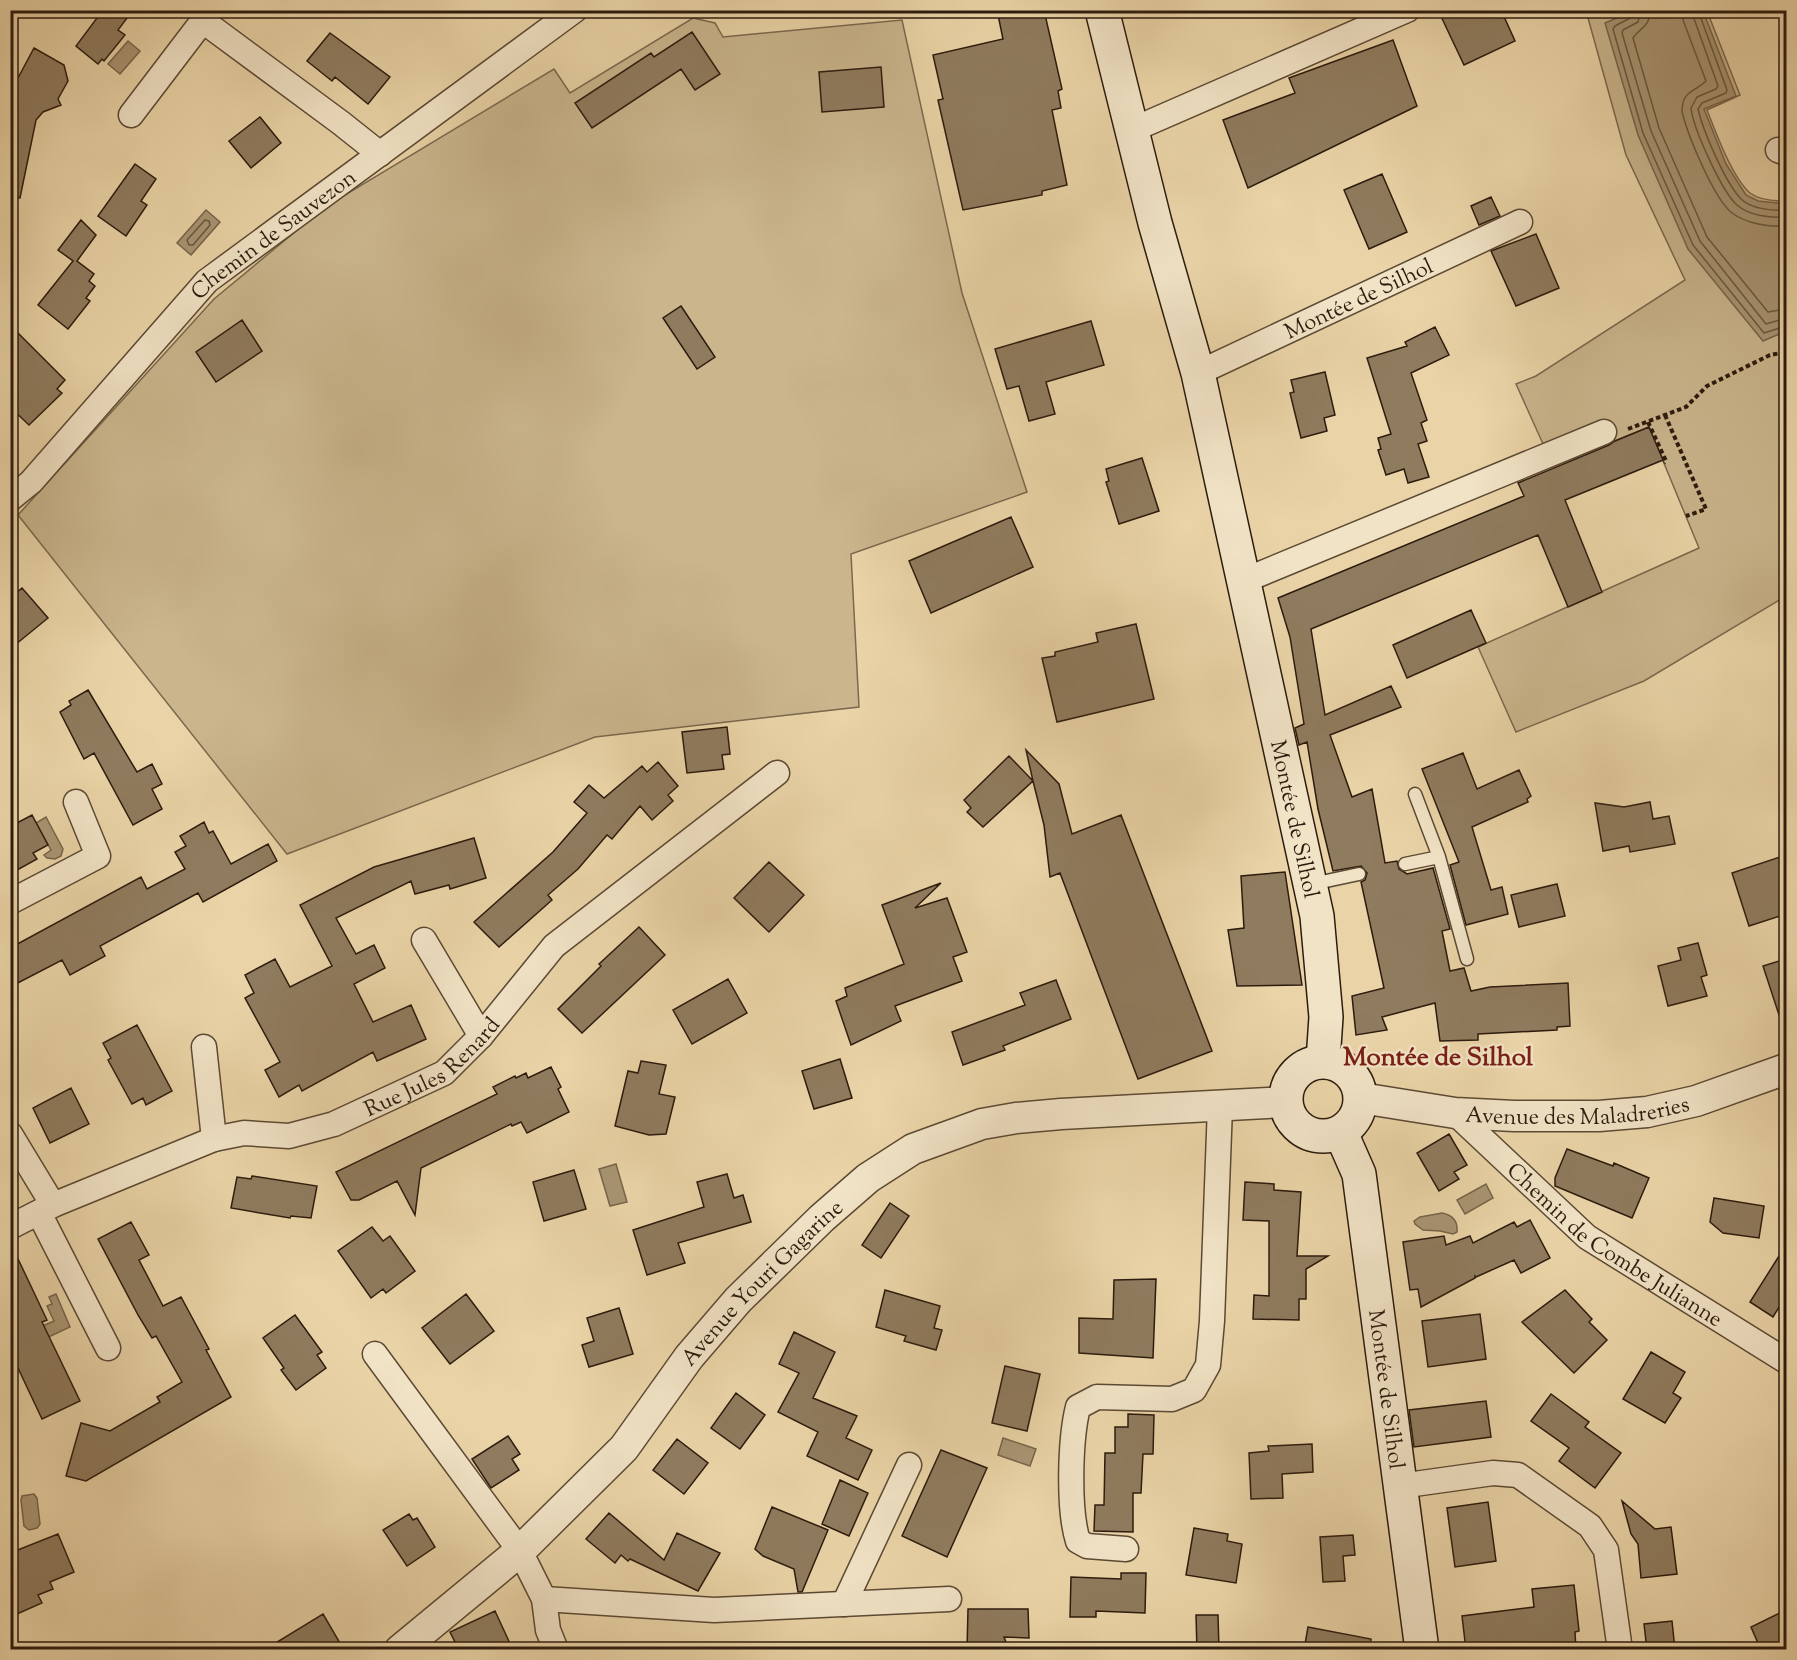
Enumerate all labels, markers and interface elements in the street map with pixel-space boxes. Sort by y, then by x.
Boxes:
street label: Chemin de Sauvezon [184,163,364,308]
street label: Montée de Silhol [1280,252,1439,349]
street label: Montée de Silhol [1260,737,1326,902]
street label: Rue Jules Renard [360,1011,509,1127]
district label: Montée de Silhol [1343,1040,1534,1077]
street label: Avenue des Maladreries [1465,1090,1693,1135]
street label: Chemin de Combe Julianne [1498,1156,1728,1337]
street label: Avenue Youri Gagarine [675,1193,851,1374]
street label: Montée de Silhol [1358,1308,1411,1472]

